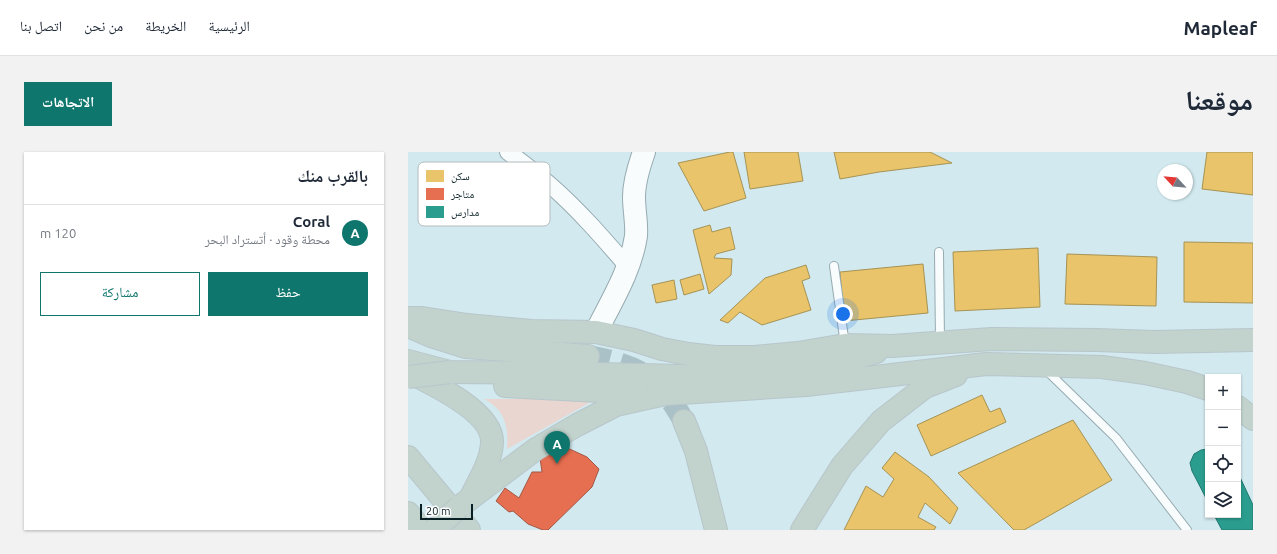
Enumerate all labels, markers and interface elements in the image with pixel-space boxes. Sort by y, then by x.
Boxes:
text: Mapleaf [1184,17,1257,39]
text: اتصل بنا [20,18,62,34]
text: من نحن [84,18,123,34]
text: الخريطة [145,18,186,34]
text: الرئيسية [208,18,250,34]
button: الاتجاهات [24,82,112,126]
text: موقعنا [1185,84,1253,115]
legend [418,162,550,226]
north arrow [1157,164,1193,200]
text: بالقرب منك [298,166,368,185]
text: سكن [451,170,470,183]
text: متاجر [450,188,474,200]
text: مدارس [451,206,479,219]
text: Coral [293,213,330,230]
text: 120 m [40,226,76,240]
text: A [350,226,360,240]
text: محطة وقود · أتستراد البحر [205,232,330,246]
button: مشاركة [40,272,200,316]
button: حفظ [208,272,368,316]
your location [833,304,853,324]
map controls [1205,374,1241,518]
button: + [1205,374,1241,410]
button: − [1205,410,1241,446]
pin: A [544,431,570,464]
button: locate [1205,446,1241,482]
button: layers [1205,482,1241,518]
scale bar [420,502,473,521]
text: 20 m [426,505,450,517]

